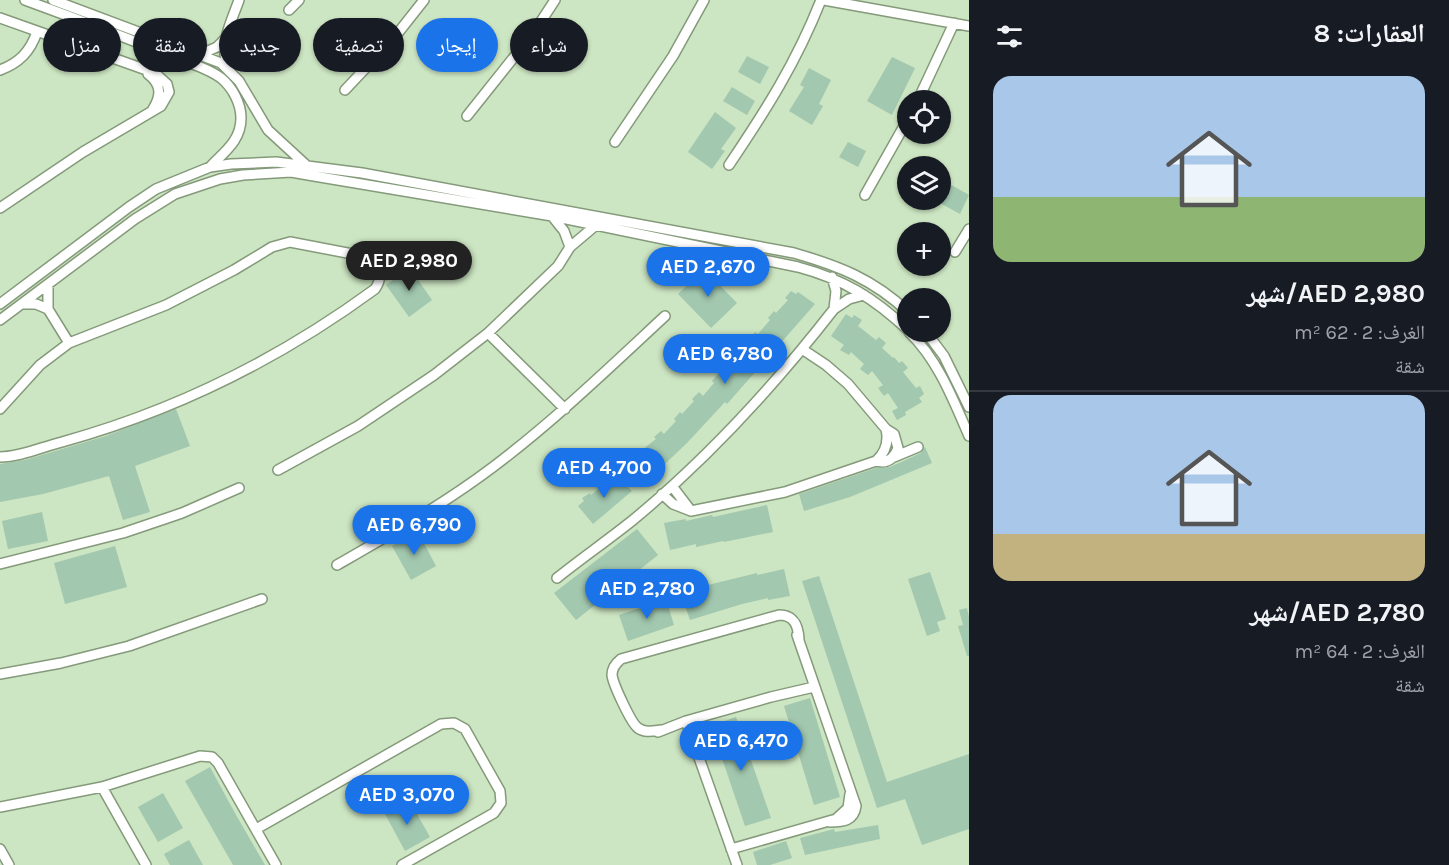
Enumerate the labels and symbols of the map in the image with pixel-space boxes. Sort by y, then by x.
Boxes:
pin: AED 2,980 [340,241,478,292]
pin: AED 2,670 [639,247,777,298]
pin: AED 6,780 [656,334,794,385]
pin: AED 4,700 [535,448,673,499]
pin: AED 6,790 [345,505,483,556]
pin: AED 2,780 [578,569,716,620]
pin: AED 6,470 [672,721,810,772]
pin: AED 3,070 [338,775,476,826]

